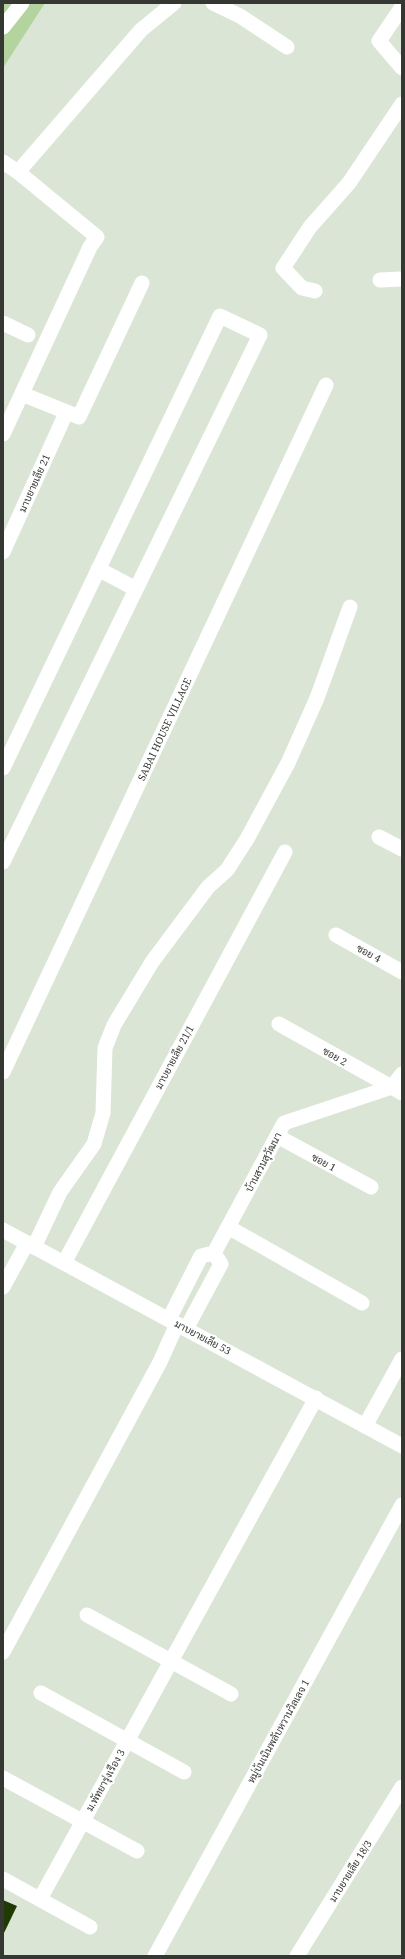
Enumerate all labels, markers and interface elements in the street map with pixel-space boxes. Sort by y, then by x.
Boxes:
street label: มาบยายเลีย 21 [15,452,53,514]
street label: SABAI HOUSE VILLAGE [134,675,194,783]
street label: ซอย 4 [354,941,384,966]
street label: มาบยายเลีย 21/1 [151,1023,197,1091]
street label: ซอย 2 [320,1043,350,1069]
street label: บ้านสวนสุวัฒนา [241,1130,285,1195]
street label: ซอย 1 [309,1150,339,1174]
street label: มาบยายเลีย 53 [172,1316,234,1358]
street label: หมู่บ้นเนินพลับหวานวิลเลจ 1 [244,1676,313,1786]
street label: ม.พัทยารุ่งเรือง 3 [82,1746,129,1814]
street label: มาบยายเลีย 18/3 [325,1837,375,1905]

